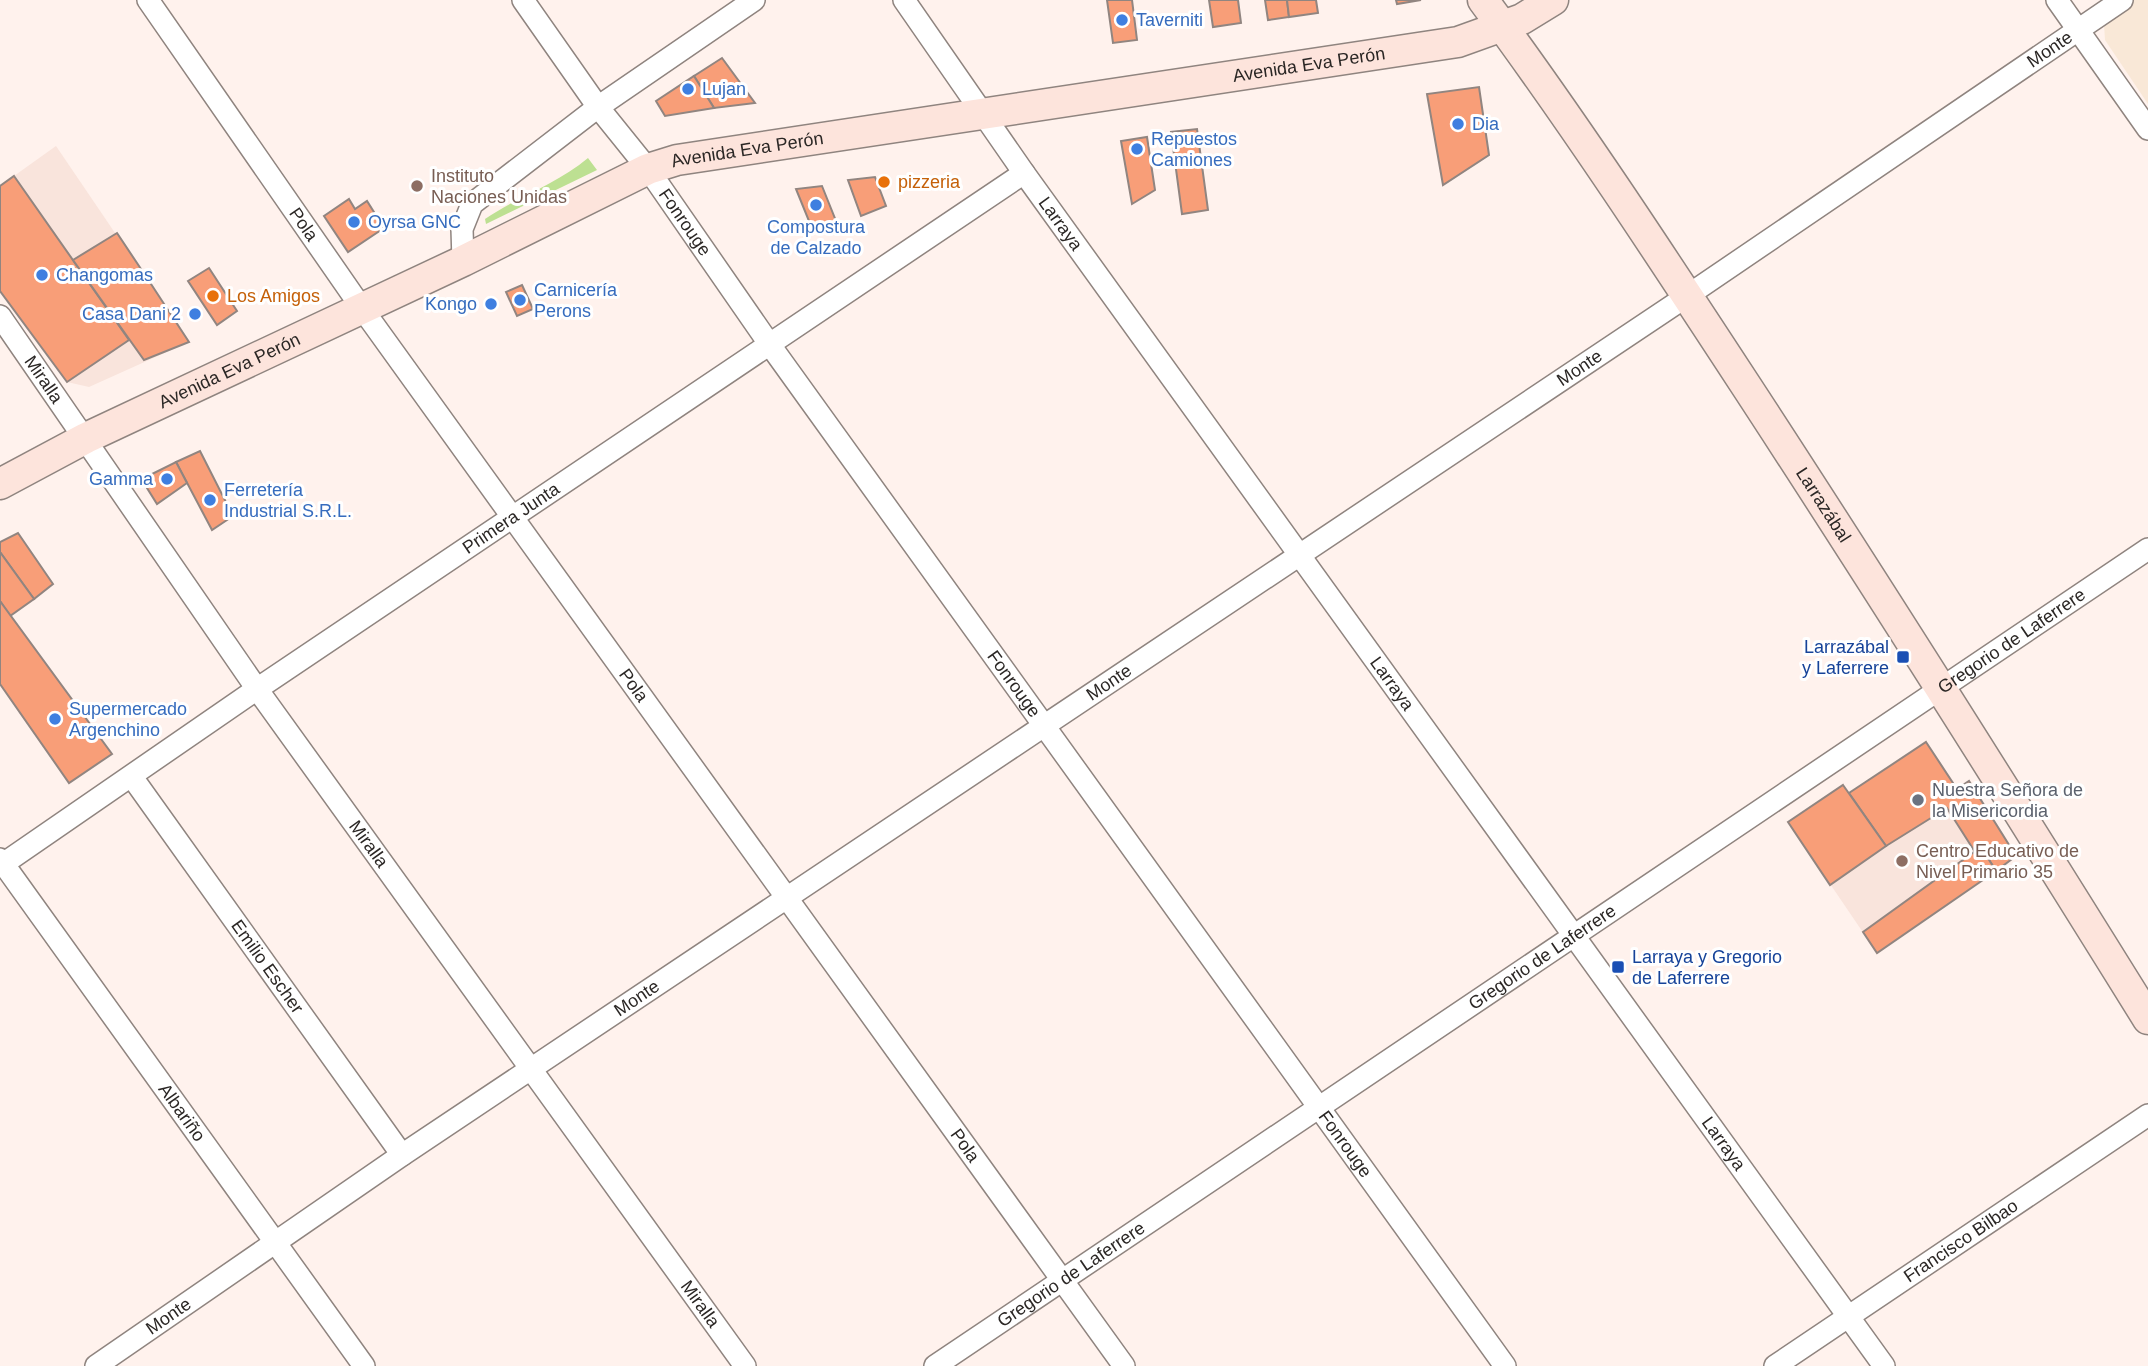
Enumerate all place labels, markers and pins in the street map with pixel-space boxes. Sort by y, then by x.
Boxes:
place label: Taverniti [1136,10,1203,30]
marker: Taverniti [1114,12,1130,28]
place label: Lujan [702,79,746,99]
marker: Lujan [680,81,696,97]
place label: Dia [1472,114,1500,134]
marker: Dia [1450,116,1466,132]
place label: Repuestos Camiones [1151,129,1237,170]
marker: Repuestos Camiones [1129,141,1145,157]
place label: Instituto Naciones Unidas [431,166,567,207]
place label: pizzeria [898,172,961,192]
marker: pizzeria [876,174,892,190]
marker: Instituto Naciones Unidas [409,178,425,194]
marker: Compostura de Calzado [808,197,824,213]
place label: Oyrsa GNC [368,212,461,232]
marker: Oyrsa GNC [346,214,362,230]
place label: Compostura de Calzado [767,217,866,258]
place label: Changomas [56,265,153,285]
marker: Changomas [34,267,50,283]
place label: Carnicería Perons [534,280,618,321]
place label: Los Amigos [227,286,320,306]
marker: Los Amigos [205,288,221,304]
marker: Carnicería Perons [512,292,528,308]
place label: Kongo [425,294,477,314]
marker: Kongo [483,296,499,312]
place label: Casa Dani 2 [82,304,181,324]
marker: Casa Dani 2 [187,306,203,322]
place label: Gamma [89,469,154,489]
marker: Gamma [159,471,175,487]
place label: Ferretería Industrial S.R.L. [224,480,352,521]
marker: Ferretería Industrial S.R.L. [202,492,218,508]
place label: Larrazábal y Laferrere [1802,637,1889,678]
marker: Larrazábal y Laferrere [1895,649,1911,665]
place label: Supermercado Argenchino [69,699,187,740]
marker: Supermercado Argenchino [47,711,63,727]
place label: Nuestra Señora de la Misericordia [1932,780,2083,821]
marker: Nuestra Señora de la Misericordia [1910,792,1926,808]
place label: Centro Educativo de Nivel Primario 35 [1916,841,2079,882]
marker: Centro Educativo de Nivel Primario 35 [1894,853,1910,869]
place label: Larraya y Gregorio de Laferrere [1632,947,1782,988]
marker: Larraya y Gregorio de Laferrere [1610,959,1626,975]

